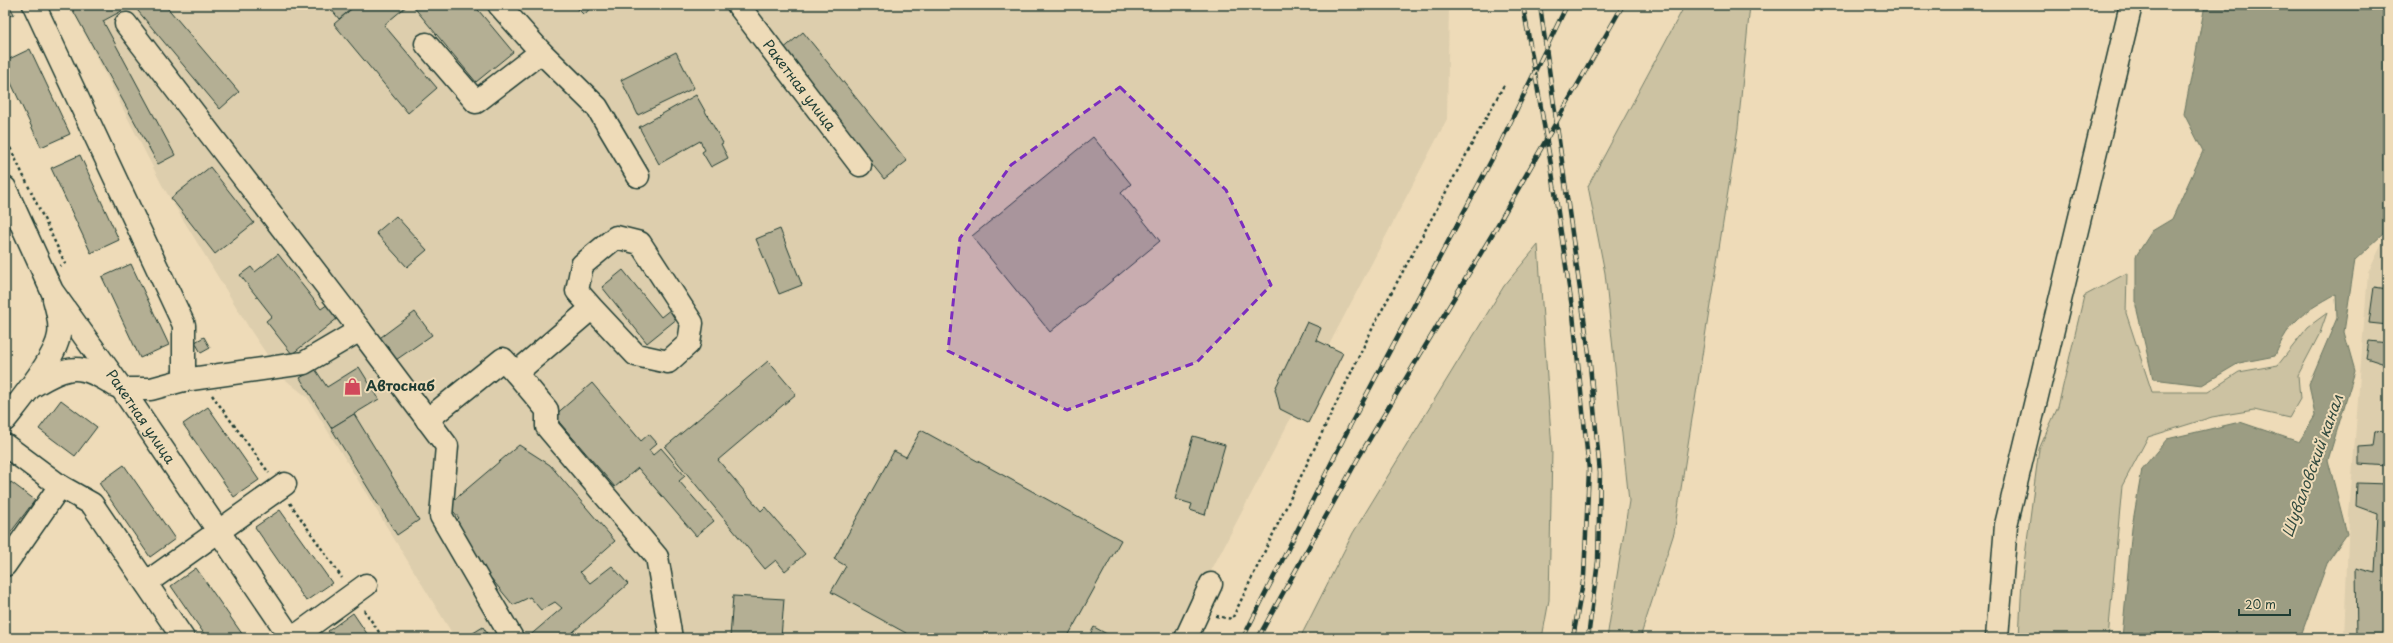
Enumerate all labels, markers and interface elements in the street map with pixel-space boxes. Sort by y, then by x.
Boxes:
street label: Ракетная улица [758,35,841,135]
street label: Ракетная улица [101,365,181,468]
place label: Автоснаб [366,375,435,396]
shop icon: Автоснаб [343,376,363,396]
water label: Шуваловский канал [2275,391,2348,540]
scale bar [2239,591,2290,617]
text: 20 m [2245,595,2276,613]

